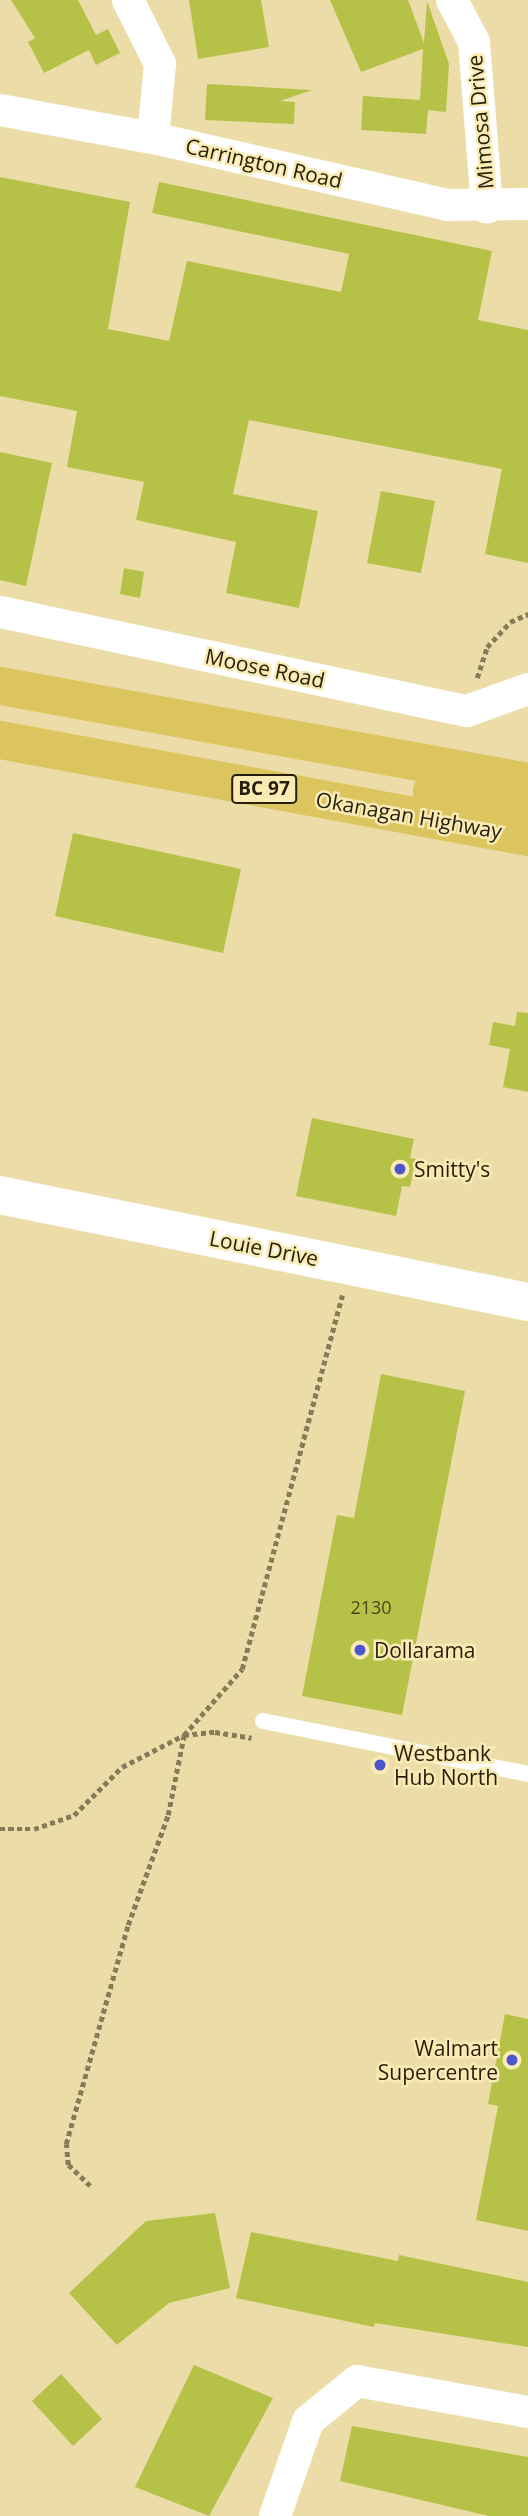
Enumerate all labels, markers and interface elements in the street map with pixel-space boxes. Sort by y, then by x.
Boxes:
street label: Mimosa Drive [462,54,498,190]
street label: Carrington Road [183,133,345,193]
street label: Moose Road [203,643,327,693]
road number: BC 97 [231,774,297,804]
street label: Okanagan Highway [314,786,504,844]
place label: Smitty's [414,1156,490,1182]
marker: Smitty's [392,1161,408,1177]
street label: Louie Drive [207,1225,321,1271]
house number: 2130 [350,1596,392,1618]
place label: Dollarama [374,1637,476,1663]
marker: Dollarama [352,1642,368,1658]
place label: Westbank Hub North [394,1740,498,1790]
marker: Westbank Hub North [372,1757,388,1773]
place label: Walmart Supercentre [378,2035,498,2085]
marker: Walmart Supercentre [504,2052,520,2068]

